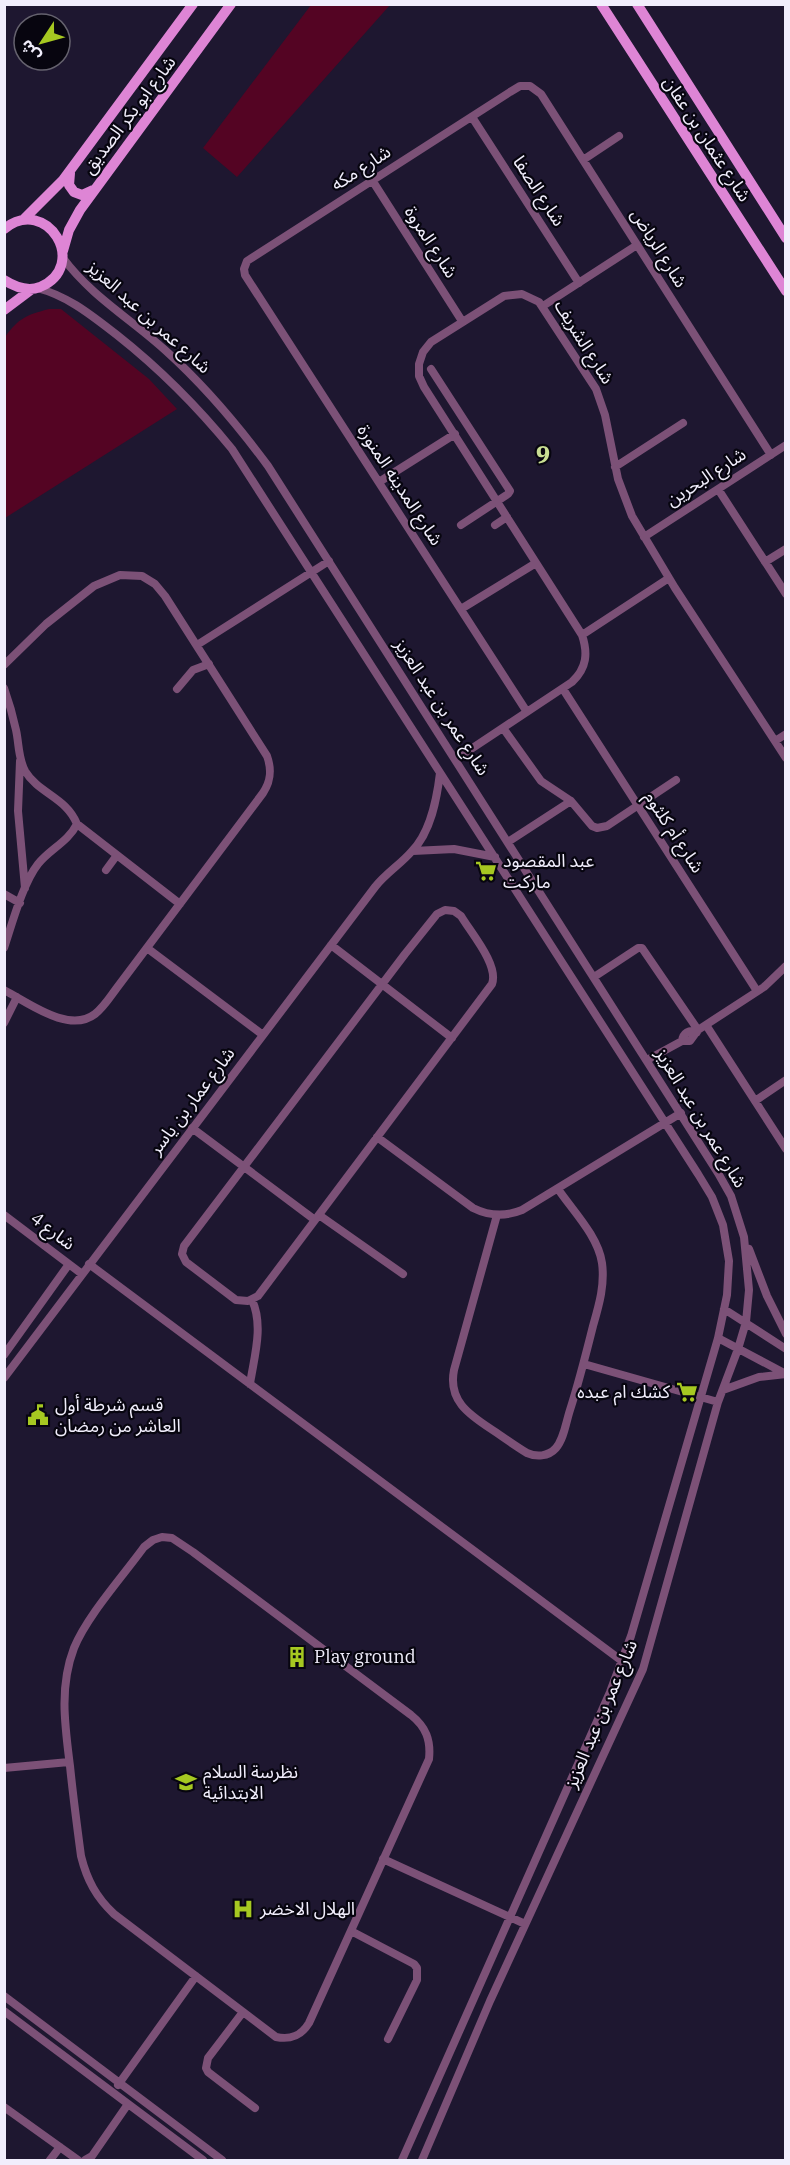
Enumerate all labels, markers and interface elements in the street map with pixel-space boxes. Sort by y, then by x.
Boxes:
north arrow [12,12,72,72]
text: ش [15,36,44,66]
street label: شارع ابو بكر الصديق [77,51,183,180]
street label: شارع عثمان بن عفان [656,72,757,207]
street label: شارع مكه [327,140,397,198]
street label: شارع الصفا [506,151,571,232]
street label: شارع المروة [397,201,463,284]
street label: شارع الرياض [624,204,693,293]
street label: شارع عمر بن عبد العزيز [80,254,216,380]
street label: شارع الشريف [547,295,619,390]
street label: شارع المدينه المنورة [350,420,448,551]
district label: 9 [536,438,550,470]
street label: شارع البحرين [661,442,752,514]
street label: شارع عمر بن عبد العزيز [387,633,495,781]
street label: شارع أم كلثوم [637,786,709,879]
place label: عبد المقصود ماركت [503,849,594,893]
supermarket icon: عبد المقصود ماركت [474,859,498,883]
street label: شارع عمار بن ياسر [143,1042,242,1162]
street label: شارع عمر بن عبد العزيز [648,1043,752,1193]
street label: شارع 4 [25,1206,80,1257]
place label: كشك ام عبده [577,1380,671,1406]
supermarket icon: كشك ام عبده [675,1380,699,1404]
place label: قسم شرطة أول العاشر من رمضان [55,1393,181,1437]
public building icon: قسم شرطة أول العاشر من رمضان [26,1403,50,1427]
street label: شارع عمر بن عبد العزيز [559,1636,645,1793]
building icon: Play ground [285,1645,309,1669]
place label: Play ground [314,1645,416,1668]
place label: نظرسة السلام الابتدائية [203,1760,298,1804]
school or university icon: نظرسة السلام الابتدائية [174,1770,198,1794]
hospital icon: الهلال الاخضر [231,1897,255,1921]
place label: الهلال الاخضر [259,1897,355,1920]

